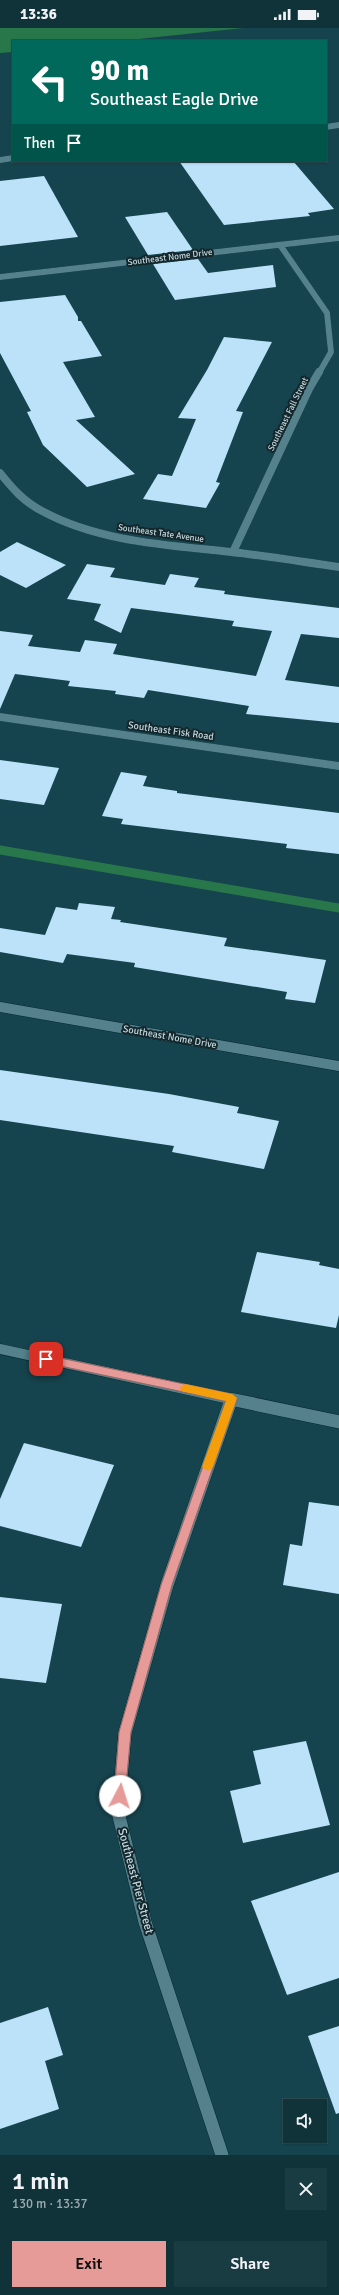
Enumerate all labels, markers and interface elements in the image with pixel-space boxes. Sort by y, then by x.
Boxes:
text: 13:36 [20,5,57,23]
text: 90 m [90,54,149,88]
icon: left [24,56,76,108]
text: Southeast Eagle Drive [90,88,259,110]
icon: arrive [63,132,85,154]
text: Then [24,134,55,152]
street label: Southeast Nome Drive [127,247,214,268]
street label: Southeast Fall Street [266,376,311,453]
street label: Southeast Tate Avenue [117,522,205,545]
street label: Southeast Fisk Road [127,719,214,743]
street label: Southeast Nome Drive [122,1023,218,1051]
pin [29,1342,63,1376]
icon: arrive [35,1348,57,1370]
position arrow [99,1775,141,1817]
street label: Southeast Pier Street [114,1827,157,1936]
map controls [283,2099,327,2143]
button: sound [283,2099,327,2143]
text: 1 min [12,2166,69,2196]
button: close [285,2168,327,2210]
text: 130 m · 13:37 [12,2196,88,2212]
button: Exit [12,2241,166,2287]
button: Share [174,2241,327,2287]

